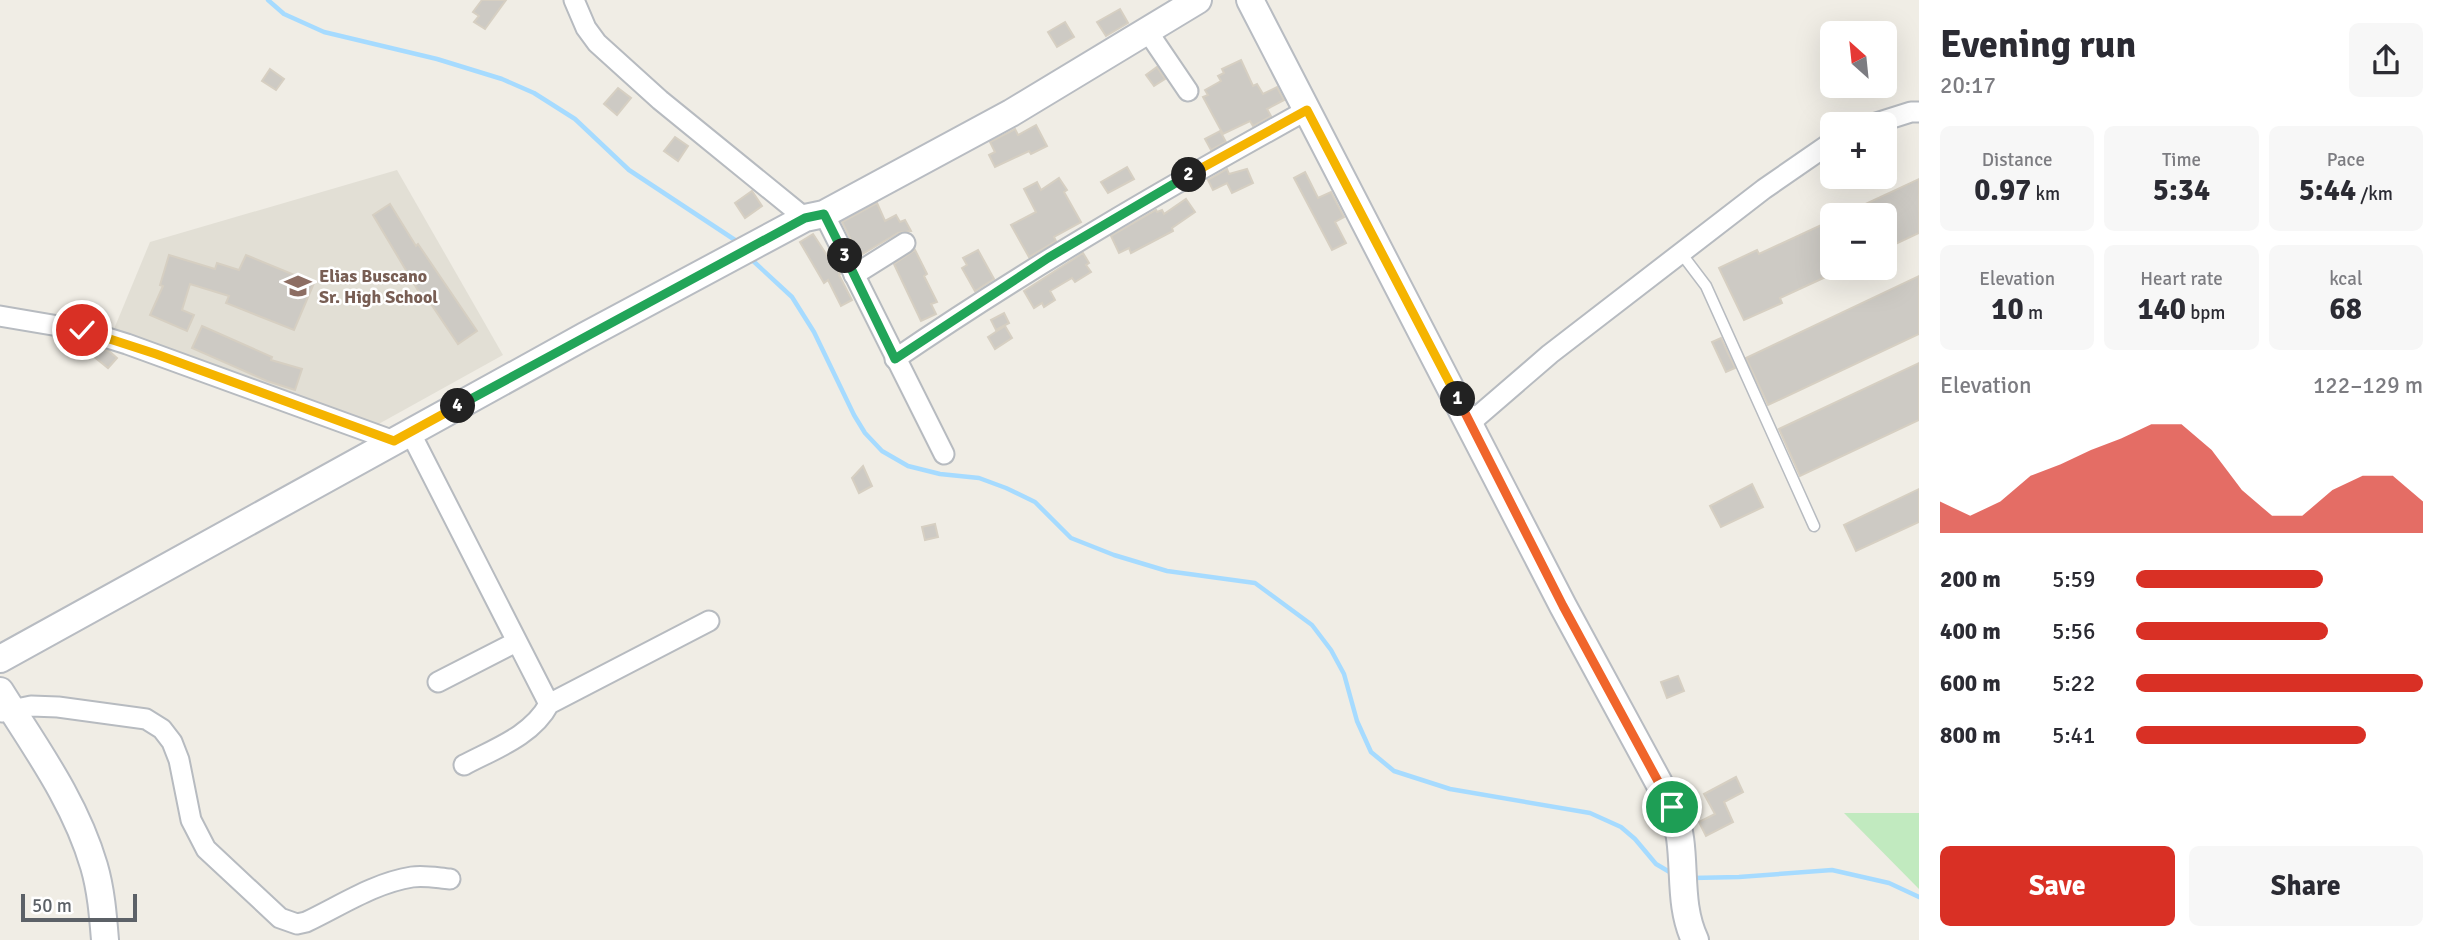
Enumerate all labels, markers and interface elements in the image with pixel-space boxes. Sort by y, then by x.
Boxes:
north arrow [1820,21,1897,98]
map controls [1820,21,1897,280]
text: Evening run [1940,21,2136,68]
button: share [2349,23,2423,97]
text: 20:17 [1940,71,1996,100]
button: + [1820,112,1897,189]
text: Distance [1982,148,2053,172]
text: Time [2162,148,2201,172]
text: Pace [2327,148,2365,172]
pin: 2 [1172,158,1206,192]
text: 2 [1183,162,1194,186]
text: 0.97 [1974,172,2031,209]
text: 5:34 [2153,172,2210,209]
text: 5:44 [2299,172,2356,209]
text: km [2031,182,2060,206]
text: /km [2356,182,2393,206]
button: − [1820,203,1897,280]
pin: 3 [828,238,862,274]
text: 3 [839,243,850,267]
place label: Elias Buscano Sr. High School [319,265,438,308]
text: Elevation [1979,267,2055,291]
text: Heart rate [2140,267,2223,291]
text: kcal [2329,267,2362,291]
school or university icon: Elias Buscano Sr. High School [283,271,313,301]
text: 10 [1991,291,2024,328]
text: 140 [2137,291,2186,328]
text: 68 [2330,291,2362,328]
pin [52,300,112,360]
text: m [2024,301,2043,325]
text: bpm [2186,301,2226,325]
icon: check [63,311,101,349]
text: Elevation [1940,371,2032,400]
text: 122–129 m [2313,371,2423,400]
pin: 1 [1440,382,1476,416]
text: 1 [1452,386,1463,410]
pin: 4 [440,388,476,424]
text: 4 [452,393,463,417]
text: 200 m [1940,565,2001,594]
text: 5:59 [2052,565,2095,594]
text: 400 m [1940,617,2001,646]
text: 5:56 [2052,617,2095,646]
text: 600 m [1940,669,2001,698]
text: 5:22 [2052,669,2095,698]
text: 800 m [1940,721,2001,750]
text: 5:41 [2052,721,2095,750]
pin [1642,777,1702,837]
icon: arrive [1653,788,1691,826]
button: Save [1940,846,2175,926]
button: Share [2189,846,2423,926]
scale bar [21,891,136,923]
text: 50 m [32,894,72,918]

